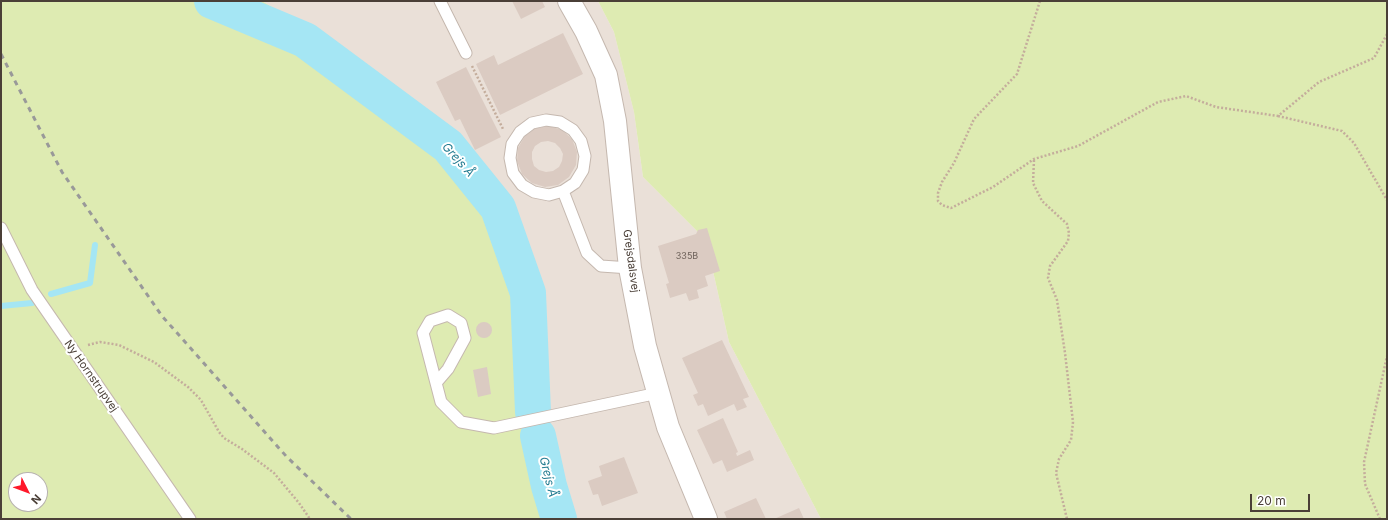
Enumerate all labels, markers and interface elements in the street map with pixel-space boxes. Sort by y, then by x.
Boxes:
water label: Grejs Å [439,140,477,180]
street label: Grejsdalsvej [620,229,642,293]
house number: 335B [676,251,698,261]
street label: Ny Hornstrupvej [61,337,121,415]
water label: Grejs Å [536,455,560,499]
north arrow [8,472,48,512]
scale bar [1252,486,1312,512]
text: N [28,492,44,507]
text: 20 m [1257,493,1286,508]

